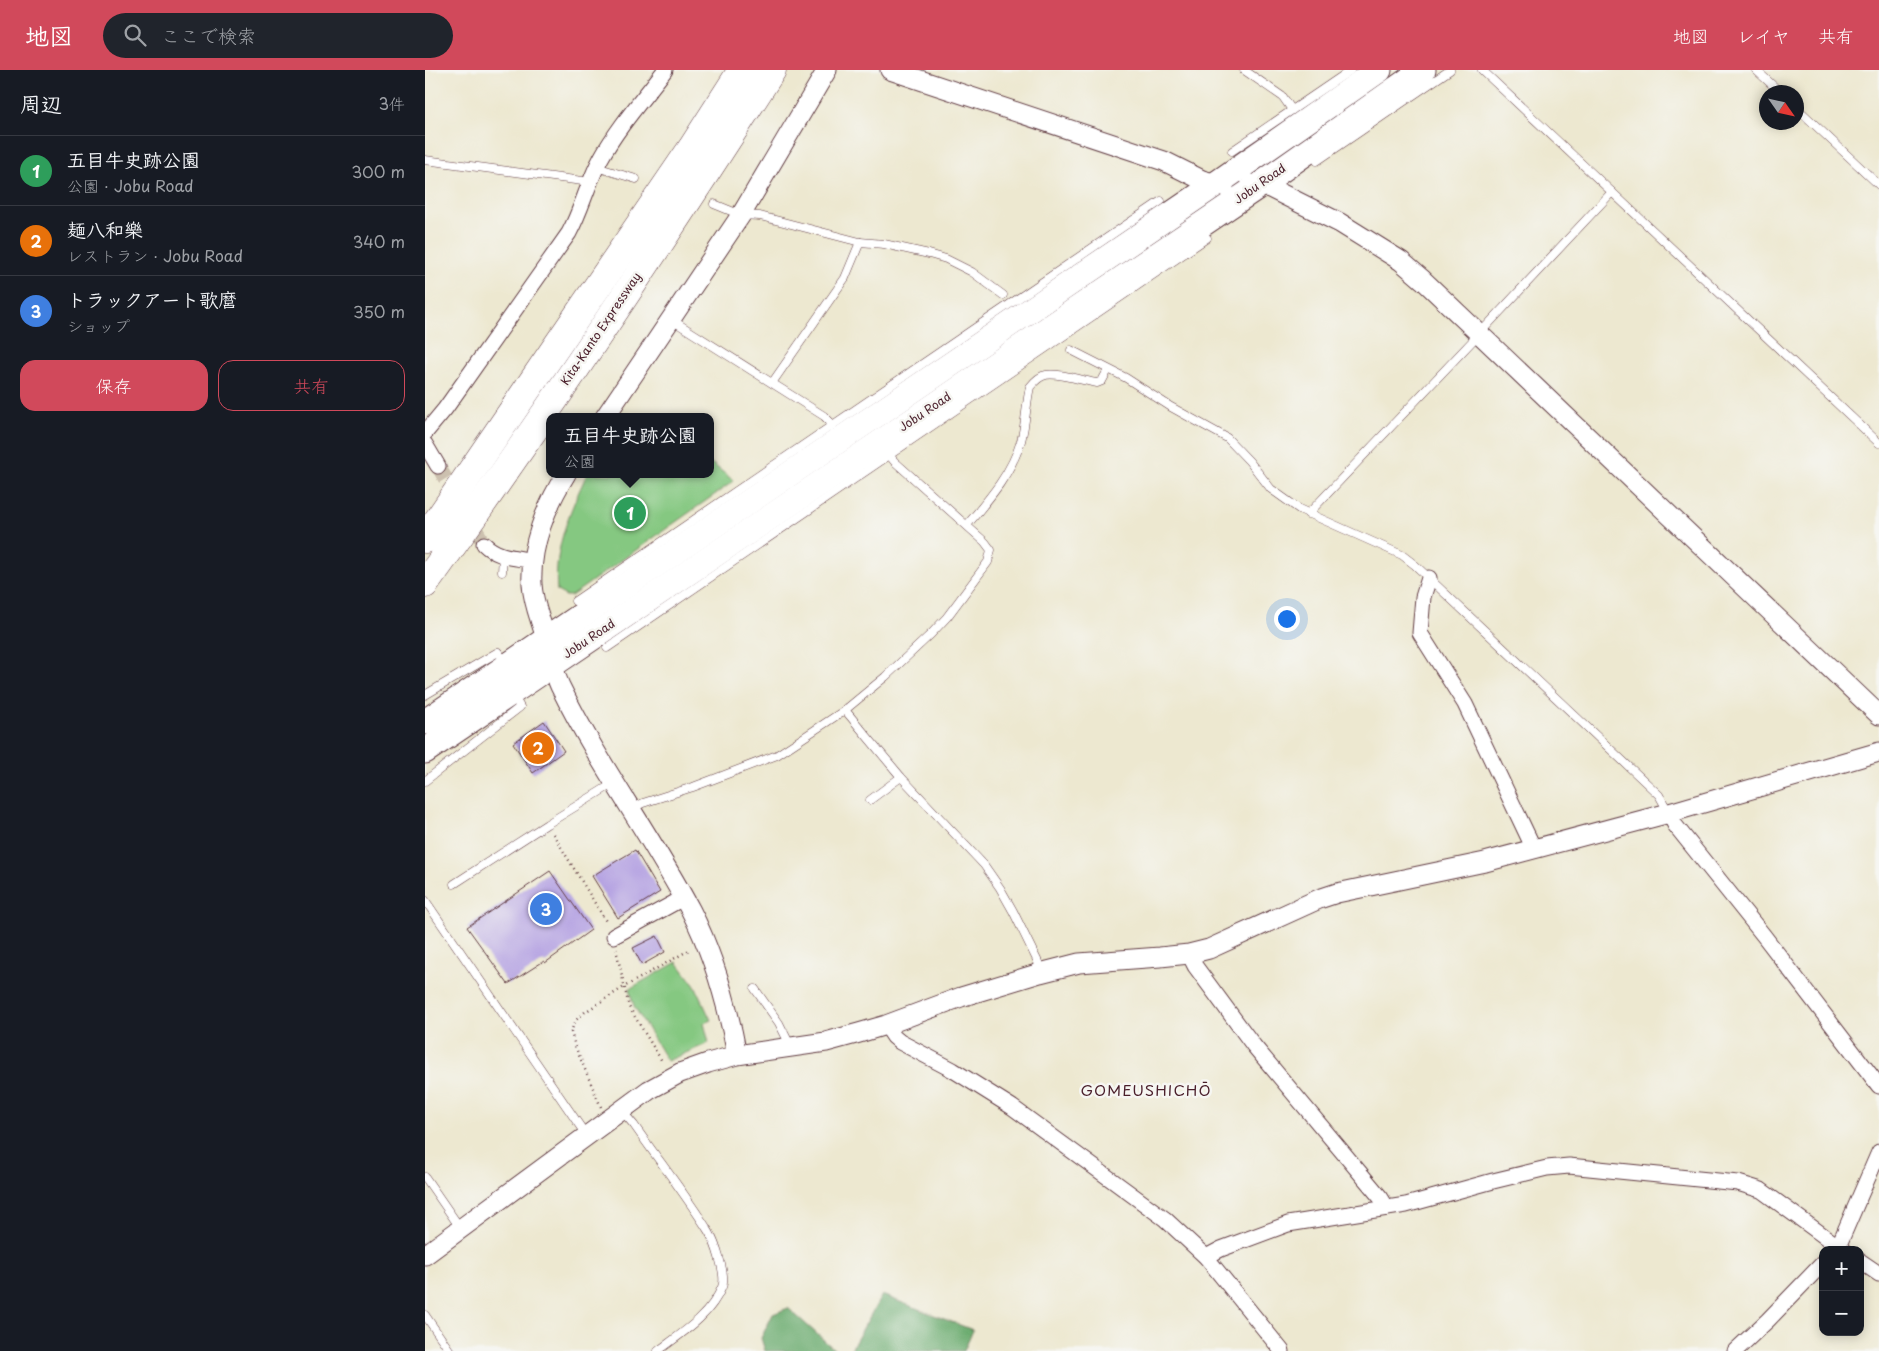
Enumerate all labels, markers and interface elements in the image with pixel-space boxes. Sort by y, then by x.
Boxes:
search box [103,13,453,58]
text: 地図 [25,17,73,53]
icon: search [121,21,149,49]
text: ここで検索 [161,21,256,49]
text: 地図 [1673,22,1709,49]
text: レイヤ [1737,22,1790,49]
text: 共有 [1818,22,1854,49]
north arrow [1759,85,1804,130]
text: 周辺 [20,87,62,119]
text: 3件 [378,91,405,115]
text: 五目牛史跡公園 [67,145,200,173]
text: 1 [32,159,40,183]
text: 300 m [351,159,405,183]
street label: Jobu Road [1230,159,1289,208]
text: 公園 · Jobu Road [67,173,194,197]
text: 麺八和樂 [67,215,143,243]
text: 2 [30,229,42,253]
text: 340 m [353,229,405,253]
text: レストラン · Jobu Road [67,243,243,267]
street label: Kita-Kanto Expressway [556,268,645,388]
text: トラックアート歌麿 [67,285,237,313]
text: 3 [31,299,41,323]
text: 350 m [353,299,405,323]
text: ショップ [67,313,130,337]
button: 保存 [20,360,208,411]
button: 共有 [218,360,405,411]
street label: Jobu Road [895,387,954,435]
popup [546,413,714,478]
text: 五目牛史跡公園 [563,420,697,448]
text: 公園 [563,448,596,472]
pin: 1 [614,494,646,532]
your location [1274,606,1300,632]
street label: Jobu Road [559,614,618,662]
pin: 2 [522,729,554,767]
pin: 3 [530,890,562,928]
district label: GOMEUSHICHŌ [1080,1078,1212,1101]
map controls [1819,1246,1864,1336]
button: + [1819,1246,1864,1291]
button: − [1819,1291,1864,1336]

